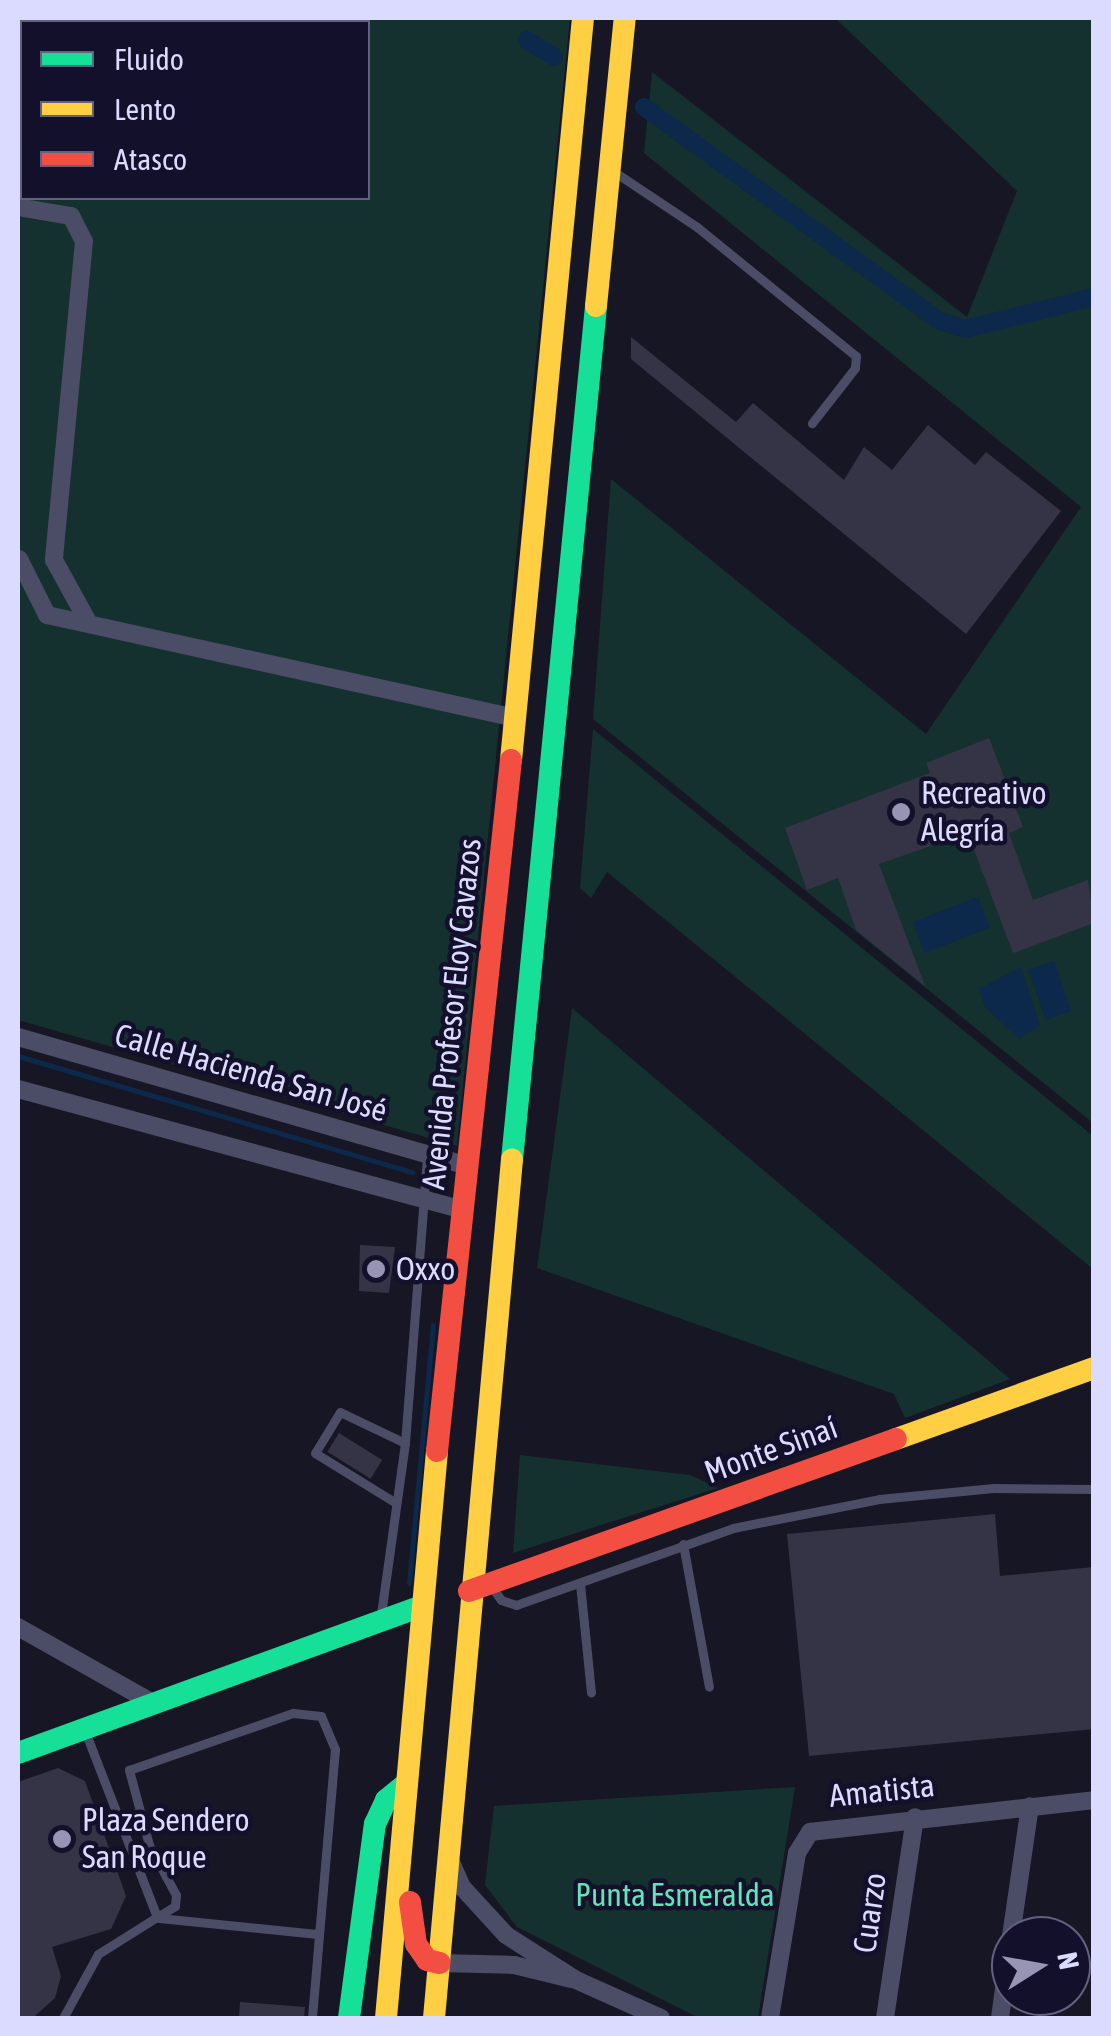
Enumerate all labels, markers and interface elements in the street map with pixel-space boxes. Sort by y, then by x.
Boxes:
legend [20,20,370,200]
text: Fluido [114,42,184,76]
text: Lento [114,92,176,126]
text: Atasco [114,142,187,176]
place label: Recreativo Alegría [921,775,1047,850]
marker: Recreativo Alegría [890,801,912,823]
street label: Avenida Profesor Eloy Cavazos [414,837,490,1191]
street label: Calle Hacienda San José [111,1016,391,1130]
place label: Oxxo [396,1250,455,1288]
marker: Oxxo [365,1258,387,1280]
street label: Monte Sinaí [699,1408,843,1492]
street label: Amatista [827,1766,937,1816]
place label: Plaza Sendero San Roque [82,1802,249,1877]
marker: Plaza Sendero San Roque [51,1828,73,1850]
street label: Cuarzo [845,1871,895,1955]
park label: Punta Esmeralda [575,1876,775,1914]
north arrow [991,1916,1091,2016]
text: N [1051,1949,1086,1972]

